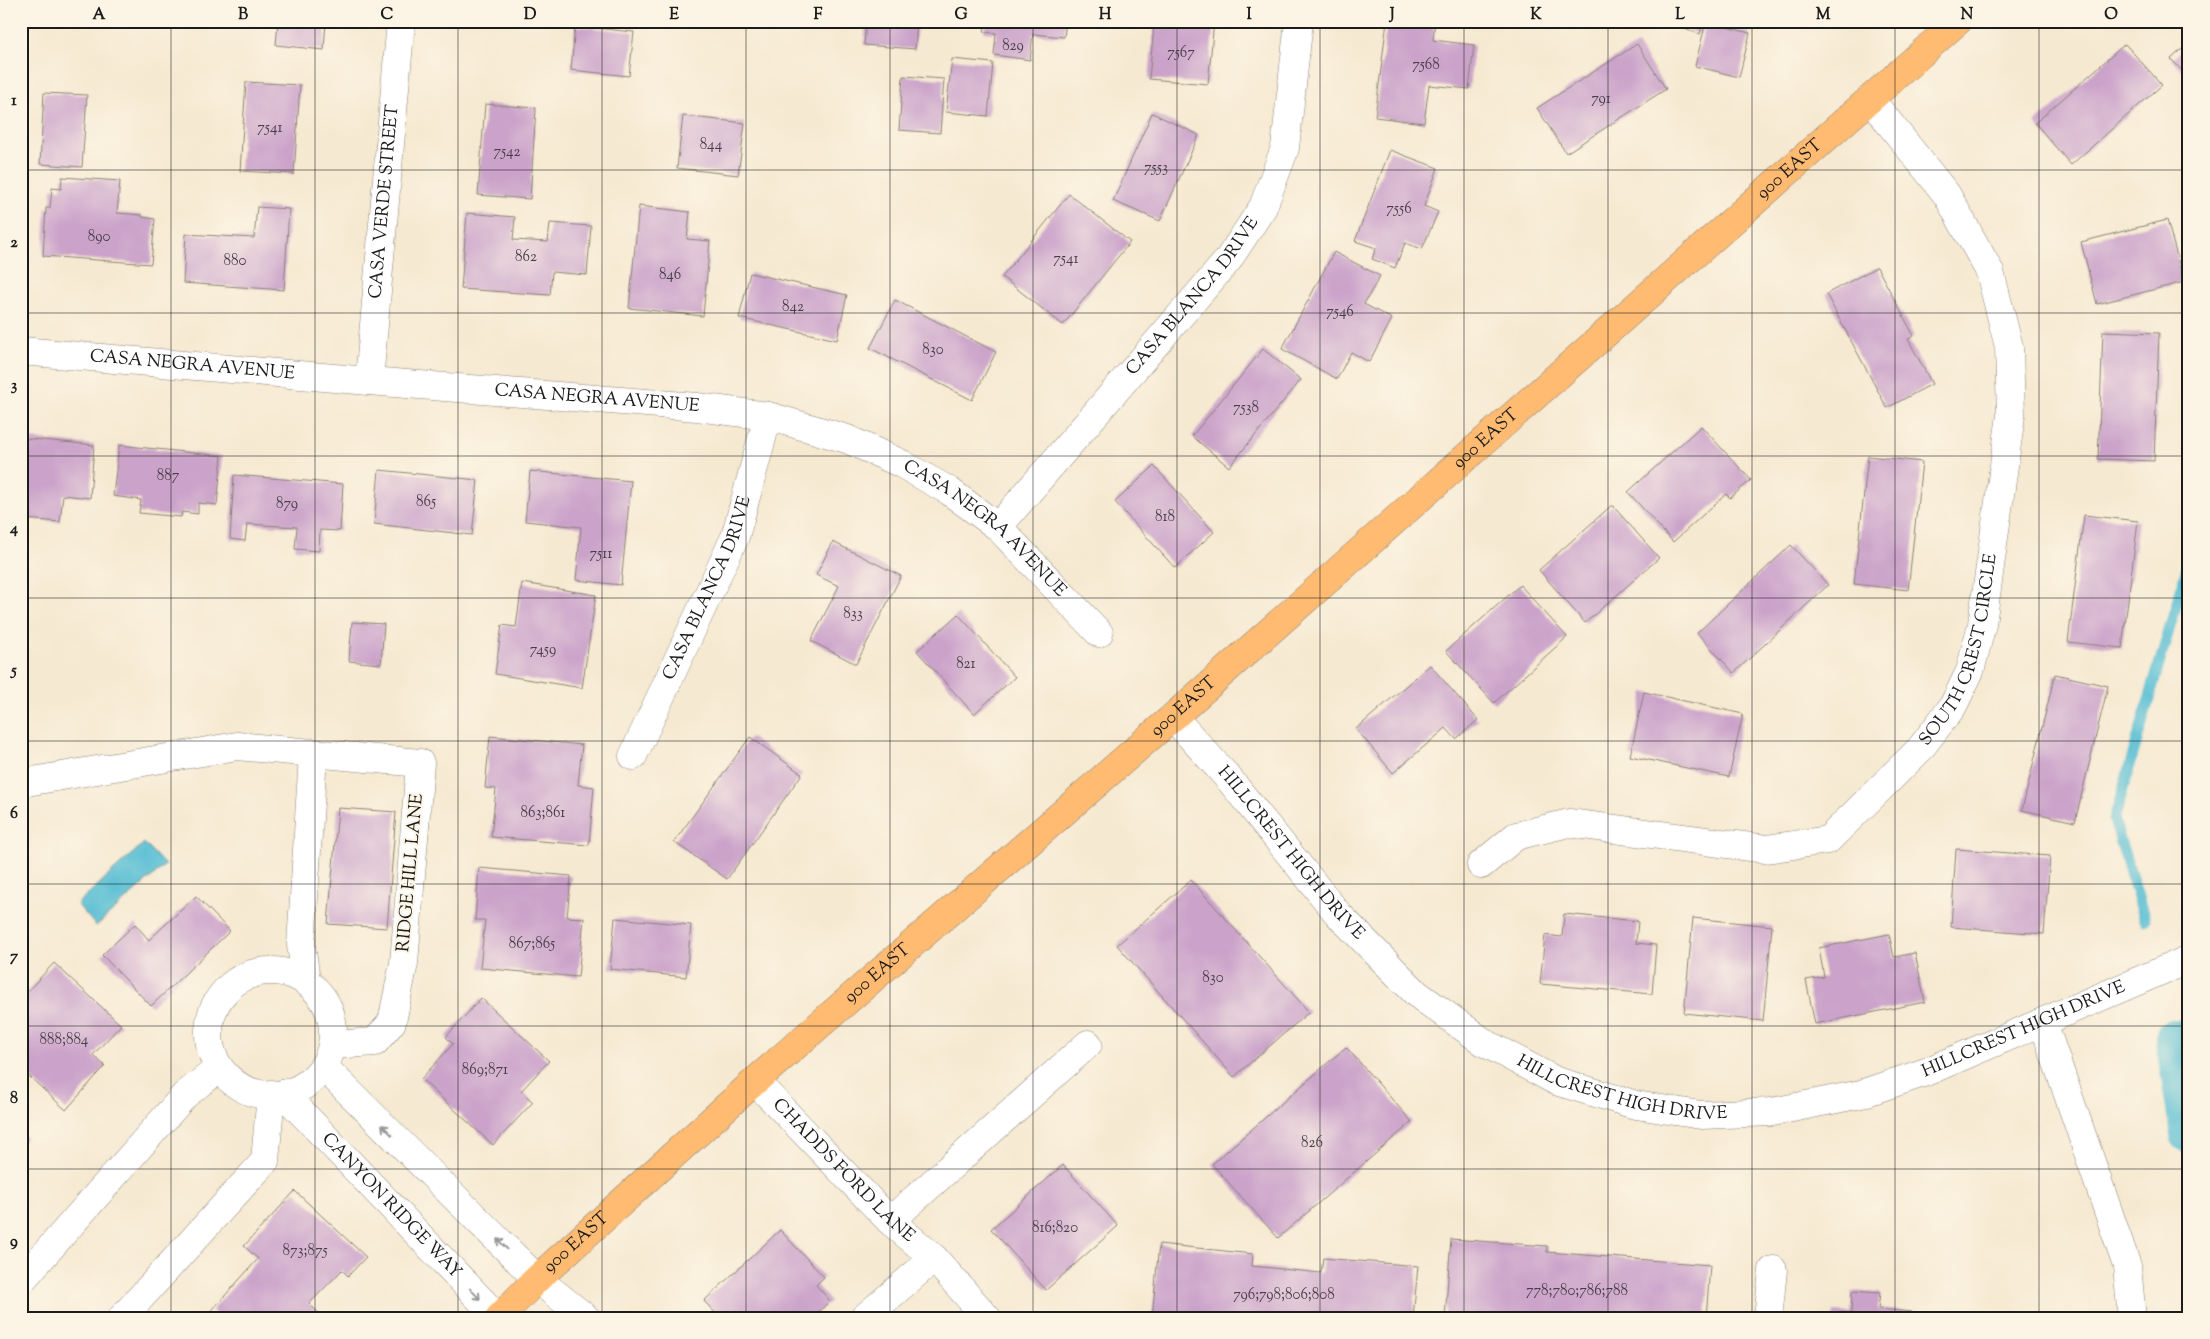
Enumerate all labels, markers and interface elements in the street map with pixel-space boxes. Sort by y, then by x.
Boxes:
text: A [93,4,106,27]
text: B [238,4,248,27]
text: C [381,4,394,27]
text: D [524,4,537,27]
text: E [669,4,679,27]
text: F [814,4,823,27]
text: G [954,4,968,27]
text: H [1099,4,1112,27]
text: I [1246,4,1252,27]
text: J [1388,4,1395,27]
text: K [1530,4,1542,27]
text: L [1675,4,1685,27]
text: M [1816,4,1831,27]
text: N [1961,4,1974,27]
text: O [2104,4,2118,27]
house number: 829 [1002,36,1024,57]
house number: 7567 [1167,43,1195,64]
house number: 7568 [1412,55,1440,76]
house number: 791 [1591,89,1611,110]
text: 1 [11,90,17,113]
street label: CASA VERDE STREET [363,103,407,300]
house number: 7541 [257,118,283,139]
street label: 900 EAST [1751,133,1829,206]
house number: 844 [700,135,723,156]
house number: 7542 [493,142,521,163]
house number: 7553 [1144,158,1168,179]
house number: 7556 [1386,199,1412,220]
street label: CASA BLANCA DRIVE [1120,212,1266,382]
house number: 890 [88,227,110,248]
text: 2 [10,232,18,255]
house number: 862 [515,247,537,268]
house number: 7541 [1053,249,1079,270]
house number: 880 [224,251,247,272]
house number: 846 [659,265,681,286]
house number: 842 [782,297,804,318]
house number: 7546 [1326,302,1354,323]
house number: 830 [922,340,944,361]
street label: CASA NEGRA AVENUE [89,344,296,388]
text: 3 [11,375,18,398]
street label: CASA NEGRA AVENUE [493,378,701,420]
house number: 7538 [1233,398,1259,419]
street label: 900 EAST [1448,403,1525,476]
street label: CASA NEGRA AVENUE [898,454,1072,604]
house number: 887 [157,466,180,487]
house number: 865 [416,492,436,513]
street label: CASA BLANCA DRIVE [657,493,759,685]
house number: 879 [276,494,298,515]
house number: 818 [1155,507,1175,528]
text: 4 [9,518,18,541]
house number: 7511 [590,544,612,565]
street label: SOUTH CREST CIRCLE [1913,552,2005,752]
house number: 833 [843,604,863,625]
house number: 7459 [530,640,556,661]
house number: 821 [956,654,976,675]
text: 5 [9,660,17,683]
street label: 900 EAST [1145,671,1223,743]
street label: HILLCREST HIGH DRIVE [1211,761,1370,946]
street label: RIDGE HILL LANE [391,793,431,953]
text: 6 [10,803,18,826]
house number: 863;861 [521,803,565,824]
house number: 867;865 [509,934,555,955]
street label: 900 EAST [839,938,917,1010]
text: 7 [10,946,19,969]
house number: 830 [1202,968,1224,989]
street label: HILLCREST HIGH DRIVE [1918,975,2130,1085]
house number: 888;884 [40,1030,89,1051]
street label: HILLCREST HIGH DRIVE [1512,1049,1728,1128]
house number: 869;871 [462,1060,508,1081]
text: 8 [10,1088,18,1111]
street label: CHADDS FORD LANE [766,1093,920,1249]
one-way arrow [381,1124,393,1136]
street label: CANYON RIDGE WAY [315,1127,467,1285]
house number: 826 [1301,1133,1323,1154]
street label: 900 EAST [538,1206,615,1280]
house number: 816;820 [1032,1218,1078,1239]
text: 9 [10,1231,18,1254]
one-way arrow [496,1238,508,1251]
house number: 873;875 [282,1241,328,1262]
house number: 778;780;786;788 [1526,1281,1628,1302]
house number: 796;798;806;808 [1233,1285,1335,1306]
one-way arrow [469,1287,481,1300]

